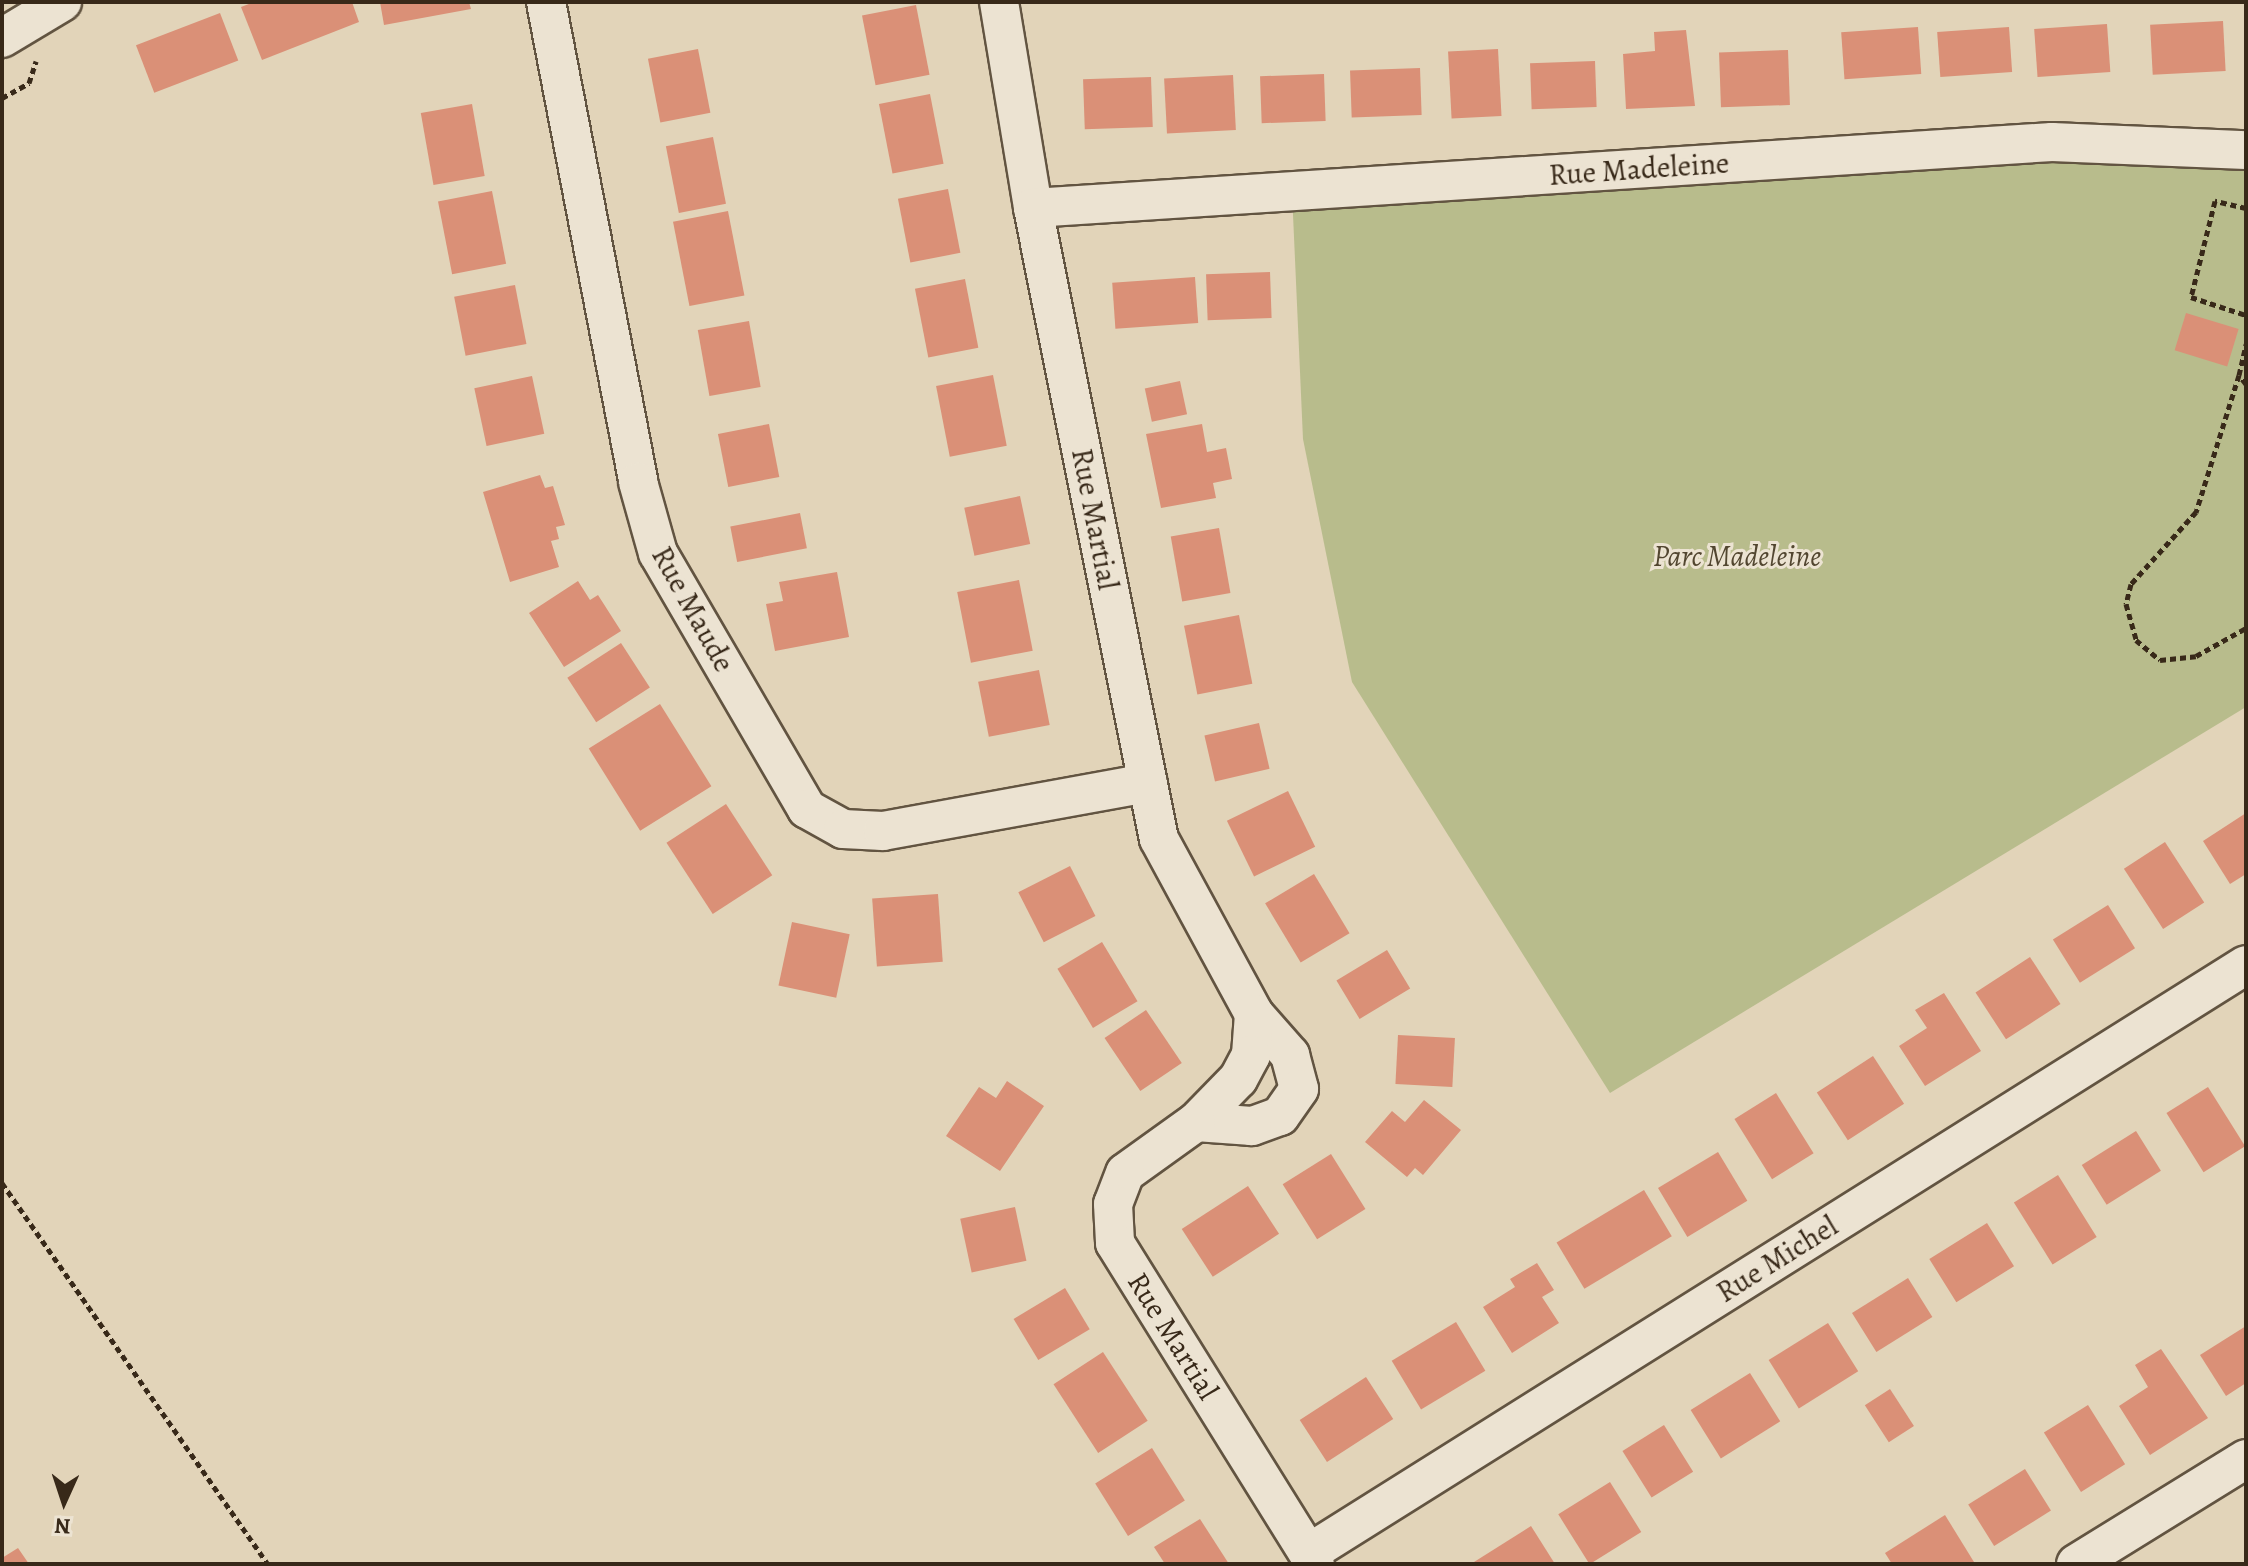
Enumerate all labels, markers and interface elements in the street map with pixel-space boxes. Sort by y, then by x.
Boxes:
street label: Rue Madeleine [1548,145,1730,193]
street label: Rue Martial [1064,445,1126,593]
park label: Parc Madeleine [1653,538,1821,574]
street label: Rue Maude [644,540,742,678]
street label: Rue Michel [1710,1208,1844,1310]
street label: Rue Martial [1120,1266,1226,1406]
north arrow [24,1462,104,1542]
text: N [54,1511,72,1541]

